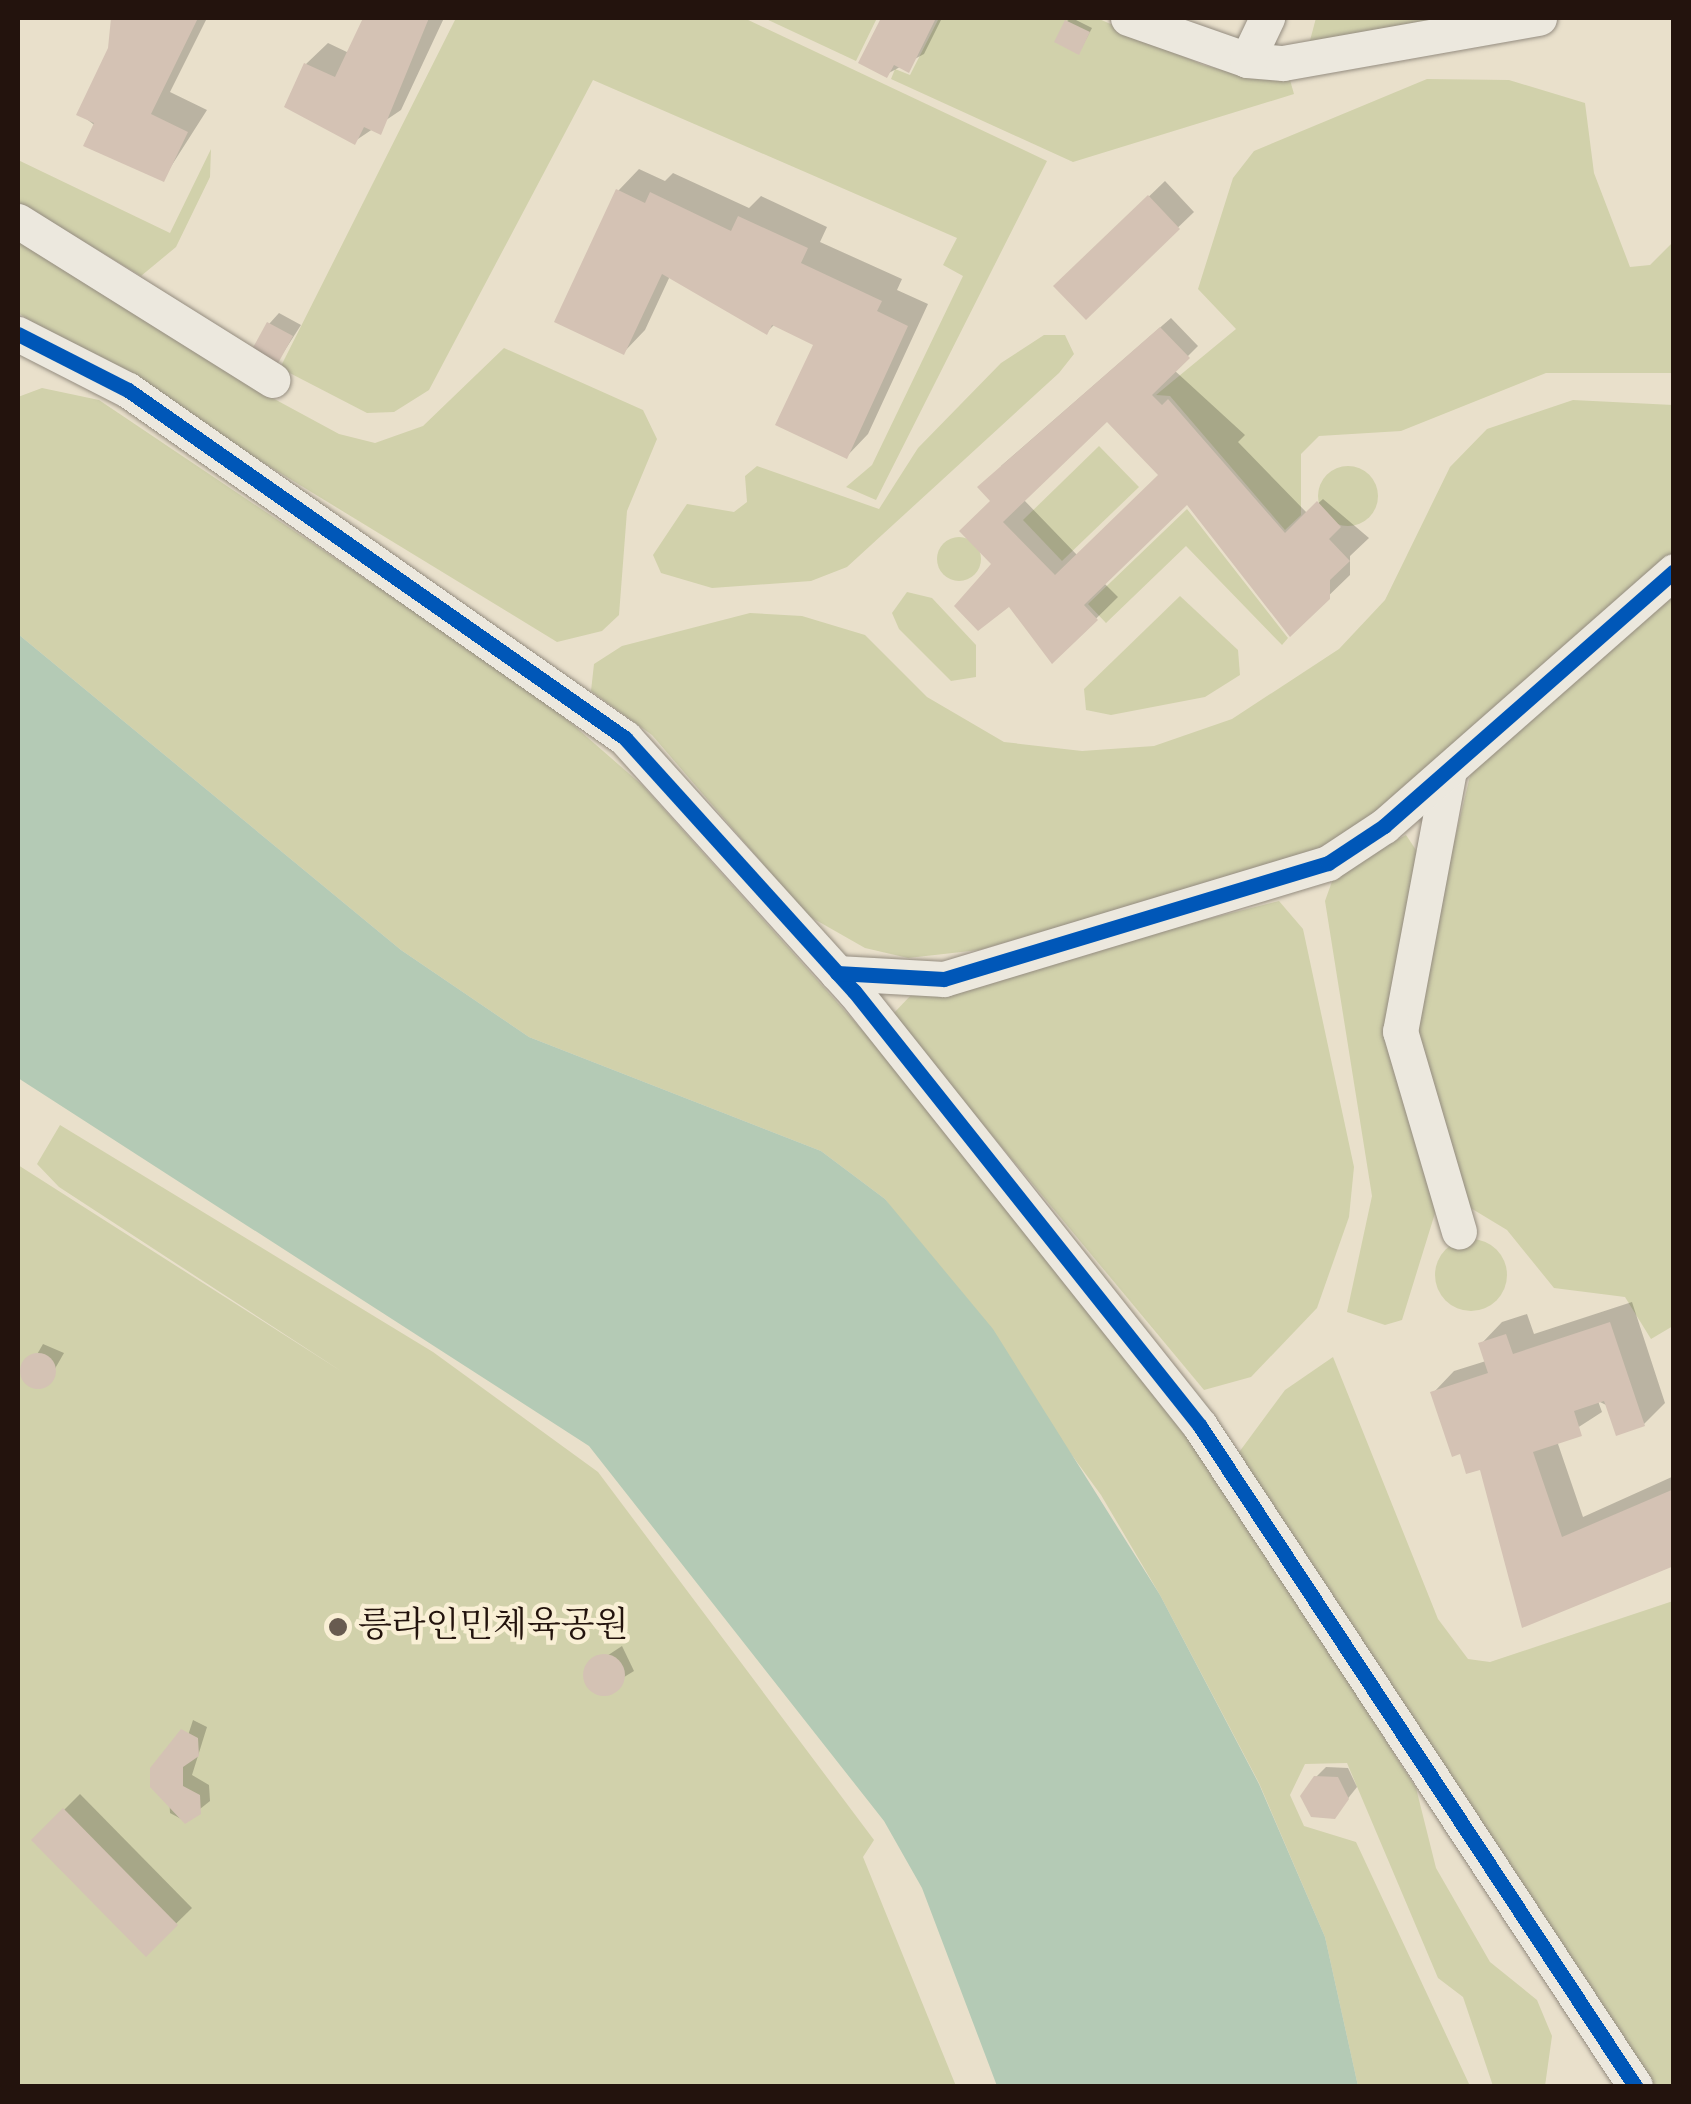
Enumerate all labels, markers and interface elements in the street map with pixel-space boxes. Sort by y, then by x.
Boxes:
place label: 릉라인민체육공원 [358,1606,628,1648]
marker: 릉라인민체육공원 [327,1616,349,1638]

